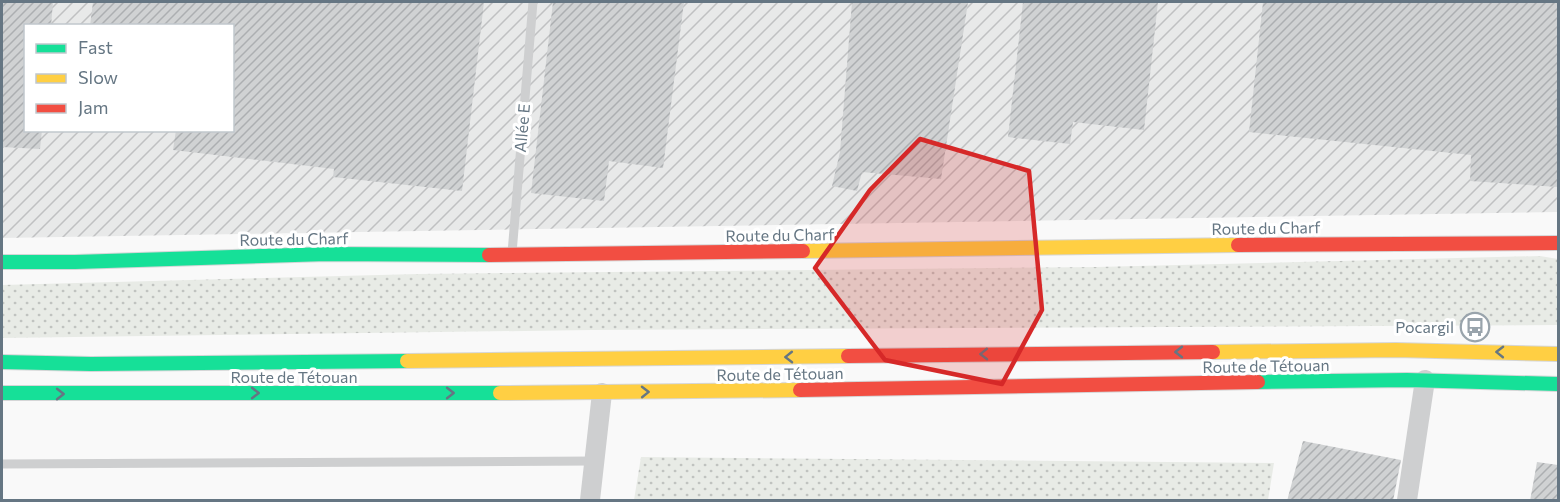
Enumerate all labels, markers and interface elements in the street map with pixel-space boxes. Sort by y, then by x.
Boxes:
legend [24,24,234,132]
text: Fast [78,36,113,58]
text: Slow [78,66,118,88]
text: Jam [78,96,108,118]
street label: Allée E [510,103,533,153]
street label: Route du Charf [1211,217,1321,238]
street label: Route du Charf [725,224,835,245]
street label: Route du Charf [239,228,349,249]
bus stop icon: Pocargil [1459,311,1491,343]
place label: Pocargil [1395,317,1454,336]
one-way arrow [1175,346,1184,358]
one-way arrow [1496,346,1505,359]
one-way arrow [980,348,989,360]
one-way arrow [785,351,794,363]
street label: Route de Tétouan [1202,355,1330,376]
street label: Route de Tétouan [716,363,844,384]
street label: Route de Tétouan [230,367,358,386]
one-way arrow [640,386,649,398]
one-way arrow [55,387,64,400]
one-way arrow [250,387,259,399]
one-way arrow [445,387,454,399]

